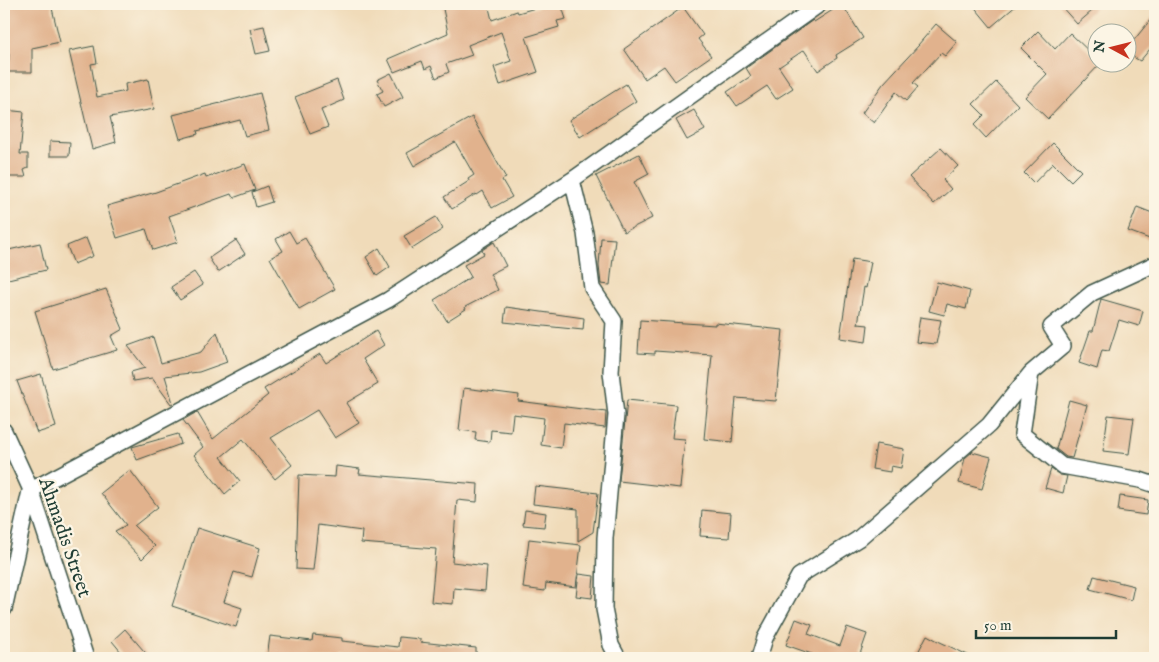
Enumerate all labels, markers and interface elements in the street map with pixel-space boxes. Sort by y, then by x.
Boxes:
north arrow [1086,22,1136,72]
text: N [1090,39,1110,55]
street label: Ahmadis Street [32,473,97,601]
scale bar [976,607,1116,639]
text: 50 m [984,616,1012,635]

